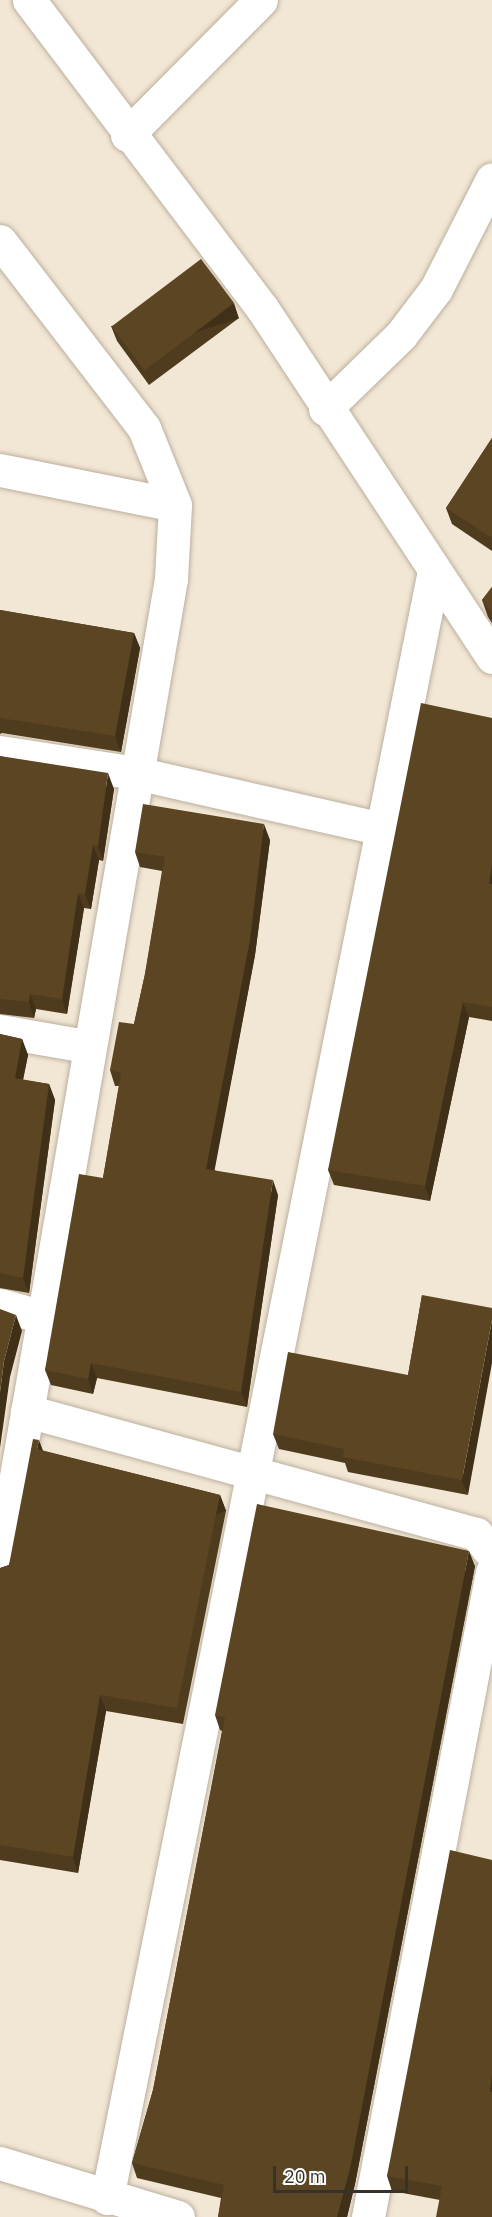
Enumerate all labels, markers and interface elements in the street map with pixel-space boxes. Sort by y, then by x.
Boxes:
scale bar [276,2154,411,2192]
text: 20 m [284,2165,326,2188]

